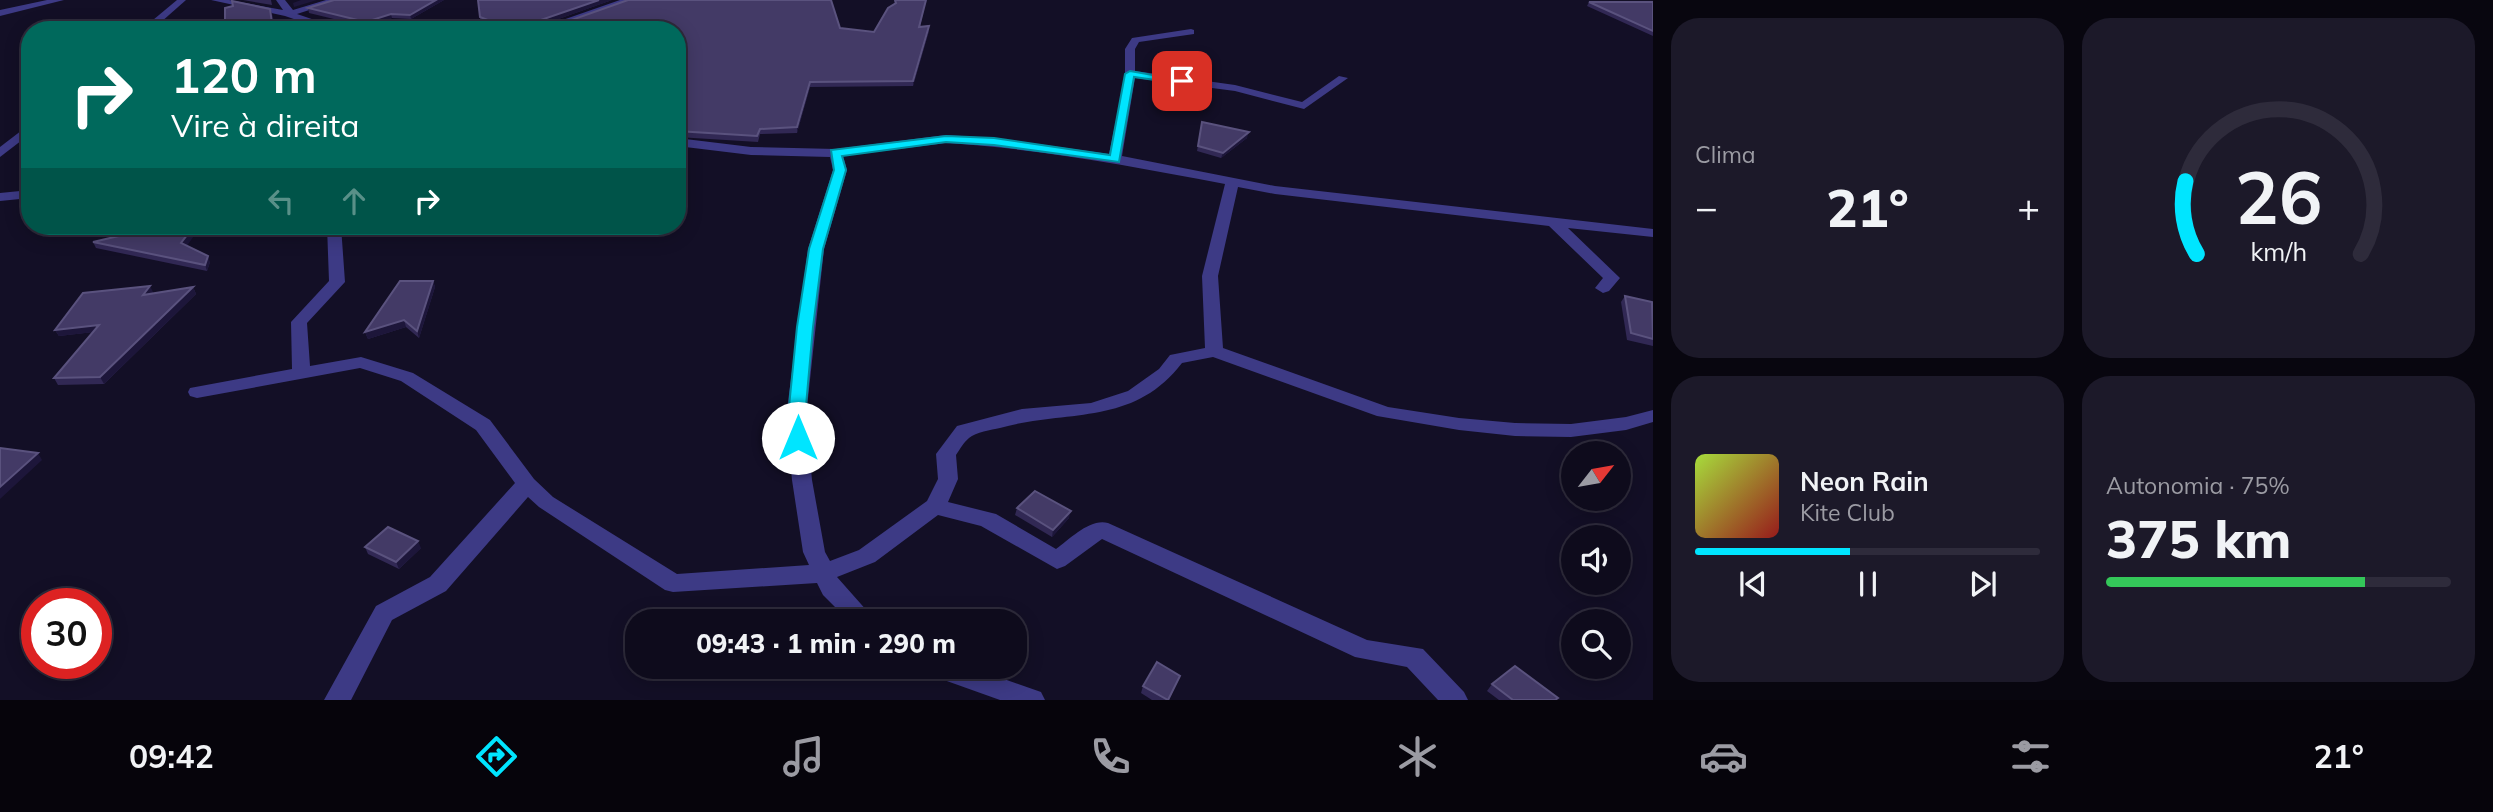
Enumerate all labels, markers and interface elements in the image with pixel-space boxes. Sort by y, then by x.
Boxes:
text: 120 m [171,44,317,105]
icon: right [56,49,147,140]
pin [1152,51,1212,111]
icon: arrive [1163,62,1201,100]
text: Vire à direita [171,105,359,145]
text: Clima [1695,140,1756,169]
text: 26 [2235,151,2322,242]
text: 21° [1826,175,1909,240]
icon: left [262,182,300,220]
icon: ahead [335,182,373,220]
icon: right [408,182,446,220]
text: − [1695,183,1718,231]
text: + [2017,183,2040,231]
text: km/h [2250,236,2307,267]
position arrow [761,401,835,475]
north arrow [1561,441,1631,511]
map controls [1561,441,1631,679]
text: Neon Rain [1800,465,1929,498]
text: Autonomia · 75% [2106,471,2290,500]
text: Kite Club [1800,498,1895,527]
text: 375 km [2106,506,2291,571]
button: sound [1561,525,1631,595]
icon: previous [1734,565,1772,603]
icon: pause [1849,565,1887,603]
icon: next [1964,565,2002,603]
speed limit sign: 30 [21,588,112,679]
button: search [1561,609,1631,679]
text: 09:43 · 1 min · 290 m [696,627,956,660]
icon: directions [472,732,521,781]
icon: music [779,732,828,781]
icon: phone [1086,732,1135,781]
icon: climate [1393,732,1442,781]
icon: car [1699,732,1748,781]
icon: filters [2006,732,2055,781]
text: 09:42 [129,736,214,776]
text: 21° [2313,736,2364,776]

